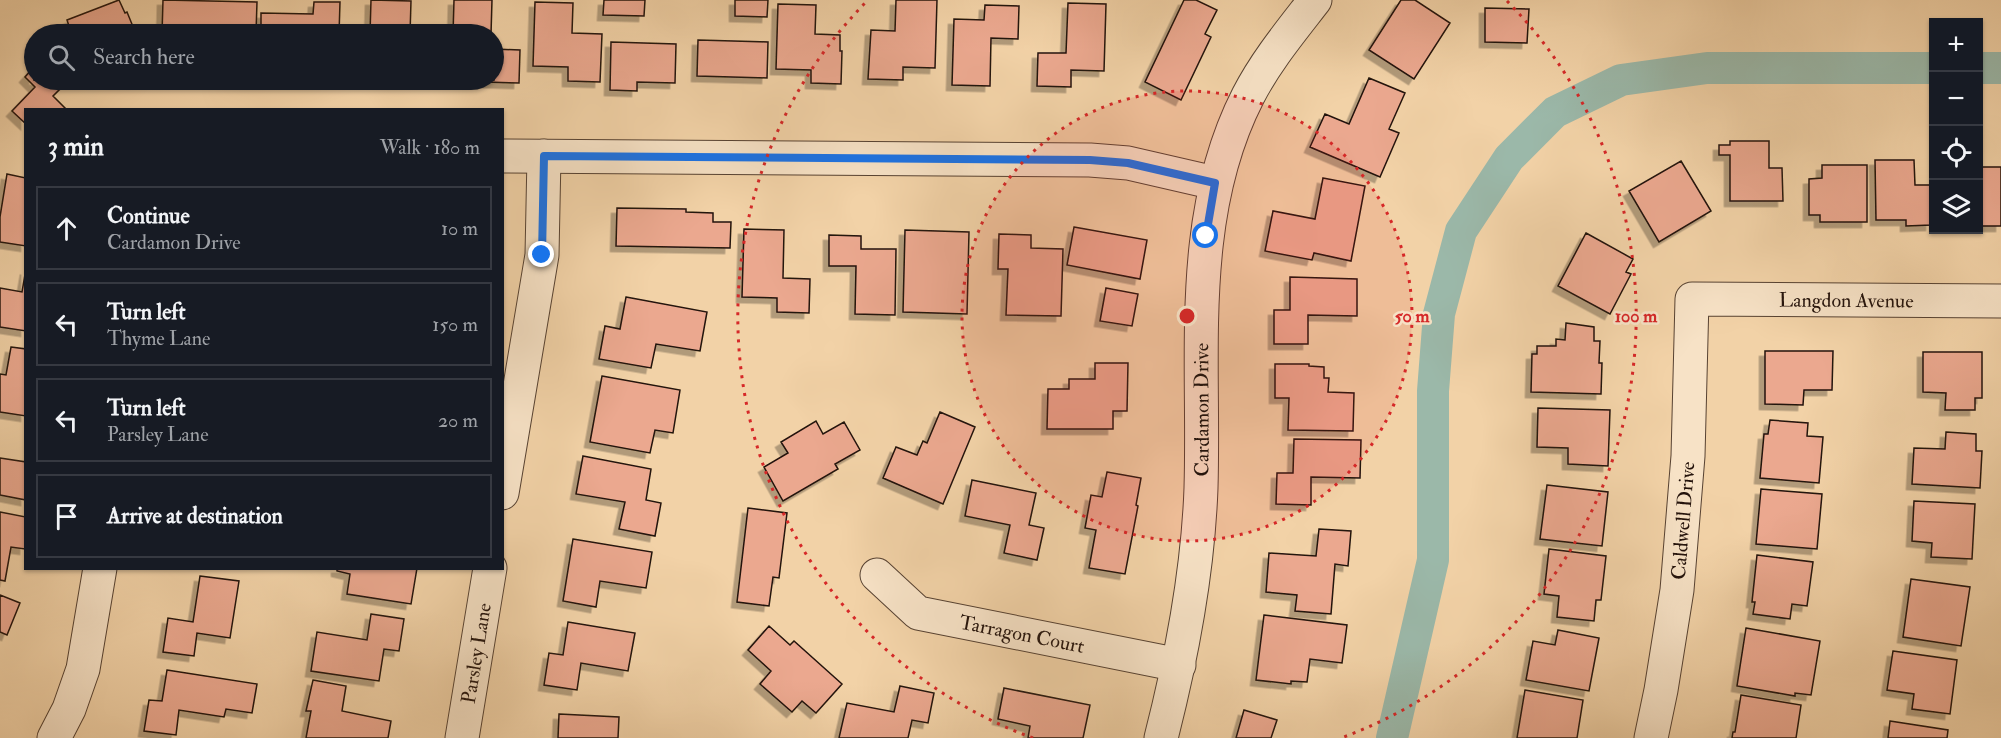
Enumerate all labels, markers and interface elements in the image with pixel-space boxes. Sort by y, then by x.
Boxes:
map controls [1929,18,1983,234]
button: + [1929,18,1983,72]
search box [24,24,504,90]
icon: search [45,41,78,74]
text: Search here [93,43,195,71]
button: − [1929,72,1983,126]
button: locate [1929,126,1983,180]
text: 3 min [48,131,104,163]
text: Walk · 180 m [380,135,480,160]
button: layers [1929,180,1983,234]
text: Continue [107,202,190,230]
icon: ahead [50,212,83,245]
text: 10 m [441,216,478,241]
route start [1192,222,1218,248]
text: Cardamon Drive [107,230,241,255]
route end [528,241,554,267]
street label: Langdon Avenue [1779,287,1914,313]
text: Turn left [107,298,186,326]
text: 50 m [1395,305,1430,328]
text: 100 m [1615,305,1658,328]
centre of rings [1177,306,1197,326]
icon: left [50,308,83,341]
text: 150 m [432,312,478,337]
text: Thyme Lane [107,326,210,351]
street label: Cardamon Drive [1189,343,1214,477]
text: Turn left [107,394,186,422]
icon: left [50,404,83,437]
text: 20 m [438,408,478,433]
text: Parsley Lane [107,422,209,447]
street label: Caldwell Drive [1665,460,1700,581]
icon: arrive [50,500,83,533]
text: Arrive at destination [107,502,283,530]
street label: Parsley Lane [455,601,497,705]
street label: Tarragon Court [958,609,1087,658]

